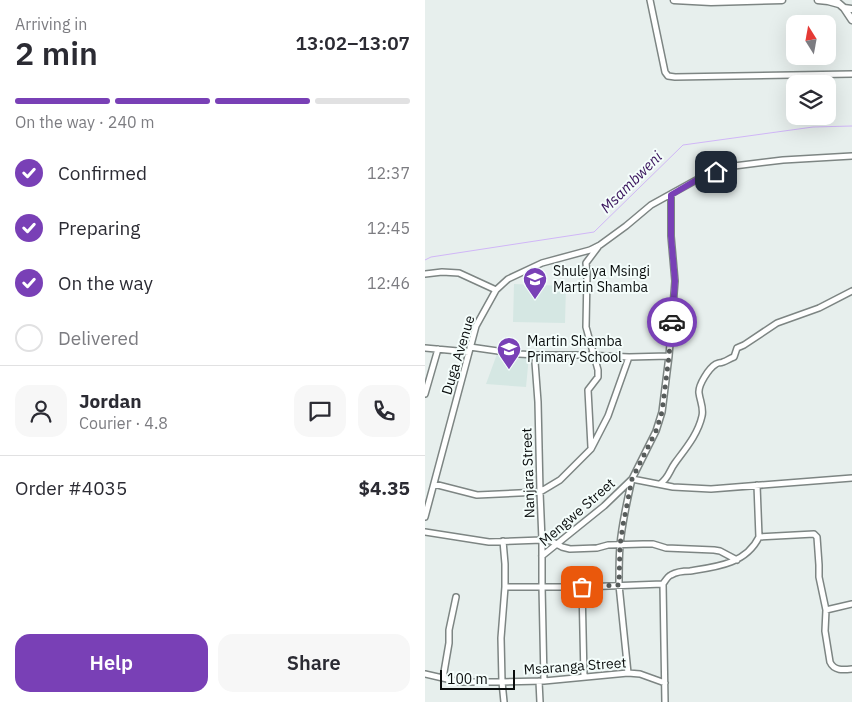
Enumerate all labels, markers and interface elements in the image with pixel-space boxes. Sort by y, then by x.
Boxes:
text: Arriving in [15,14,87,34]
north arrow [786,15,836,65]
map controls [786,15,836,125]
text: 13:02–13:07 [296,31,410,55]
text: 2 min [15,32,98,74]
button: layers [786,75,836,125]
text: On the way · 240 m [15,112,154,132]
water label: Msambweni [596,147,666,217]
pin [695,151,737,193]
icon: home [702,158,730,186]
icon: check [15,159,43,187]
text: Confirmed [58,161,147,185]
text: 12:37 [367,163,410,183]
icon: check [15,214,43,242]
text: Preparing [58,216,140,240]
text: 12:45 [367,218,410,238]
place label: Shule ya Msingi Martin Shamba [553,262,650,296]
school or university icon: Shule ya Msingi Martin Shamba [522,266,548,300]
icon: check [15,269,43,297]
text: On the way [58,271,153,295]
text: 12:46 [367,273,410,293]
courier [647,297,697,347]
icon: car [658,308,686,336]
street label: Duga Avenue [437,313,479,397]
text: Delivered [58,326,139,350]
place label: Martin Shamba Primary School [527,332,623,366]
school or university icon: Martin Shamba Primary School [496,336,522,370]
button: person [15,385,67,437]
button: chat [294,385,346,437]
button: phone [358,385,410,437]
text: Jordan [79,389,142,413]
text: Courier · 4.8 [79,413,168,433]
street label: Nanjara Street [517,427,539,519]
street label: Mengwe Street [535,474,619,550]
text: Order #4035 [15,476,127,500]
text: $4.35 [358,476,410,500]
pin [561,566,603,608]
icon: bag [568,573,596,601]
button: Help [15,634,208,692]
button: Share [218,634,410,692]
street label: Msaranga Street [523,653,627,679]
scale bar [440,667,515,690]
text: 100 m [447,670,488,688]

